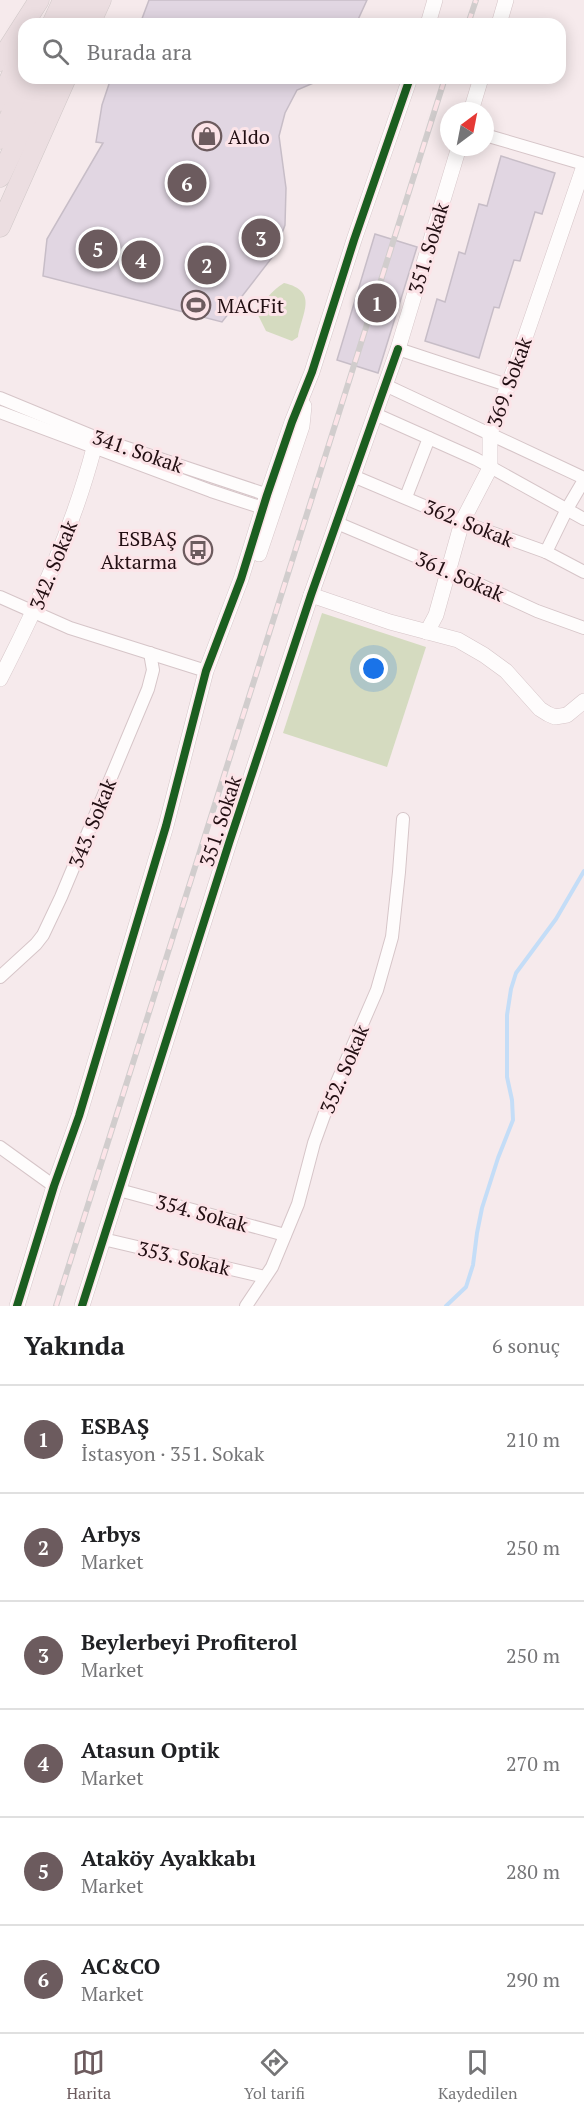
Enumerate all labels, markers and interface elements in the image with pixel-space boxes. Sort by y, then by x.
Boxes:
search box [18,18,566,84]
icon: search [39,35,72,68]
text: Burada ara [87,37,192,66]
north arrow [440,102,494,156]
shop icon: Aldo [191,120,223,152]
place label: Aldo [228,123,270,150]
pin: 6 [168,160,207,206]
street label: 351. Sokak [401,198,455,297]
pin: 3 [242,216,280,260]
pin: 5 [78,226,118,272]
pin: 4 [122,238,160,282]
pin: 2 [188,242,226,288]
pin: 1 [358,280,397,326]
sports icon: MACFit [180,289,212,321]
place label: MACFit [217,292,285,319]
street label: 369. Sokak [480,333,538,431]
street label: 341. Sokak [89,423,188,479]
street label: 362. Sokak [420,493,518,553]
street label: 342. Sokak [23,516,83,614]
place label: ESBAŞ Aktarma [100,525,177,575]
bus stop icon: ESBAŞ Aktarma [182,534,214,566]
street label: 361. Sokak [412,545,509,608]
your location [359,654,388,683]
street label: 351. Sokak [193,771,248,870]
street label: 343. Sokak [62,774,122,872]
street label: 352. Sokak [313,1020,375,1118]
street label: 354. Sokak [153,1188,252,1238]
street label: 353. Sokak [135,1234,234,1282]
text: Yakında [24,1328,125,1362]
text: 6 sonuç [492,1332,560,1359]
text: ESBAŞ [81,1411,149,1440]
text: 1 [38,1426,49,1453]
text: 210 m [506,1426,560,1453]
text: İstasyon · 351. Sokak [81,1440,264,1467]
text: Arbys [81,1519,141,1548]
text: 2 [38,1534,49,1561]
text: 250 m [506,1534,560,1561]
text: Market [81,1548,144,1575]
text: Beylerbeyi Profiterol [81,1627,298,1656]
text: 3 [38,1642,49,1669]
text: 250 m [506,1642,560,1669]
text: Market [81,1656,144,1683]
text: Atasun Optik [81,1735,220,1764]
text: 4 [38,1750,49,1777]
text: 270 m [506,1750,560,1777]
text: Market [81,1764,144,1791]
text: Ataköy Ayakkabı [81,1843,256,1872]
text: 5 [38,1858,49,1885]
text: 280 m [506,1858,560,1885]
text: Market [81,1872,144,1899]
text: AC&CO [81,1951,160,1980]
text: 6 [38,1966,49,1993]
text: 290 m [506,1966,560,1993]
text: Market [81,1980,144,2007]
tab: Harita [66,2046,111,2104]
tab: Yol tarifi [244,2046,305,2104]
tab: Kaydedilen [438,2046,518,2104]

